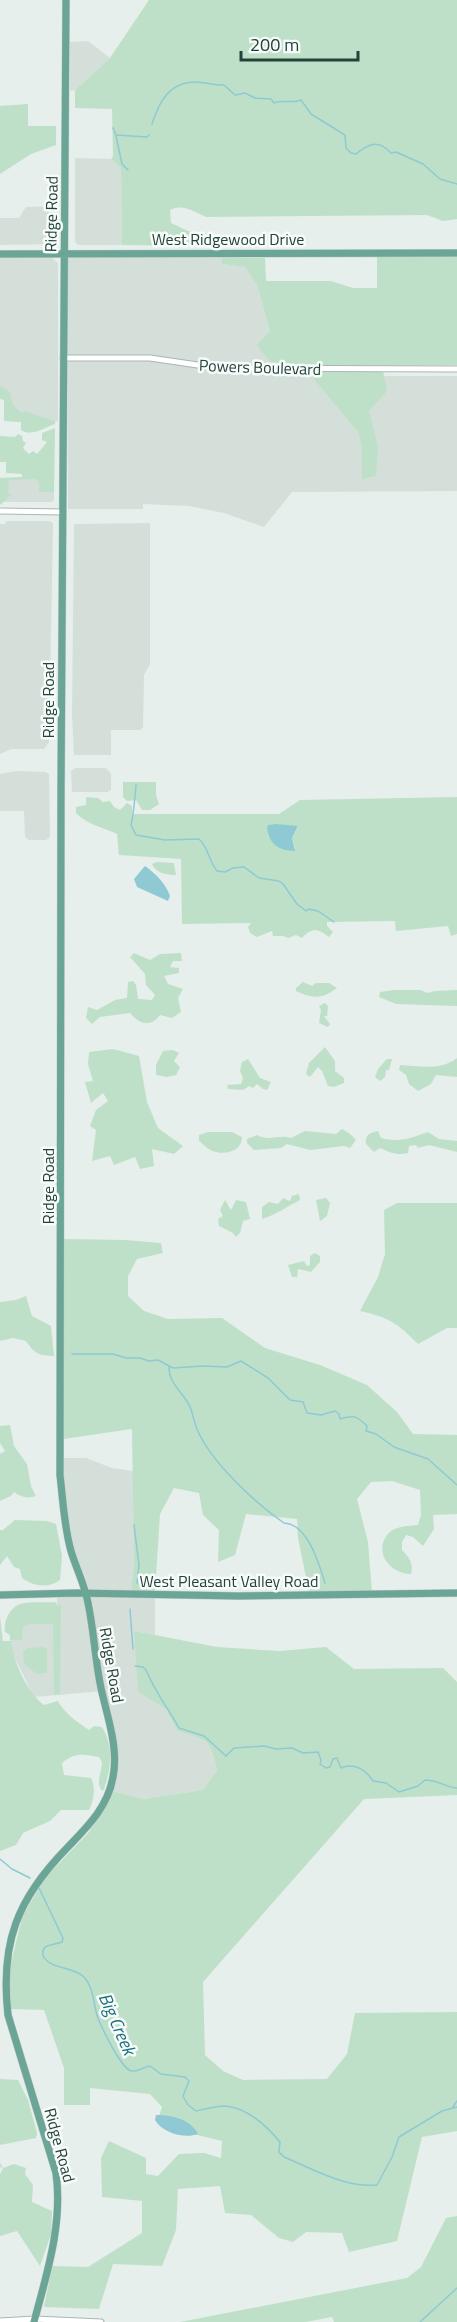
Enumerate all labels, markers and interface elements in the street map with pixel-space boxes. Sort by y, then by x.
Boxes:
scale bar [241,24,358,62]
text: 200 m [250,31,299,58]
street label: Ridge Road [38,176,64,252]
street label: West Ridgewood Drive [152,227,304,251]
street label: Powers Boulevard [198,353,322,381]
street label: Ridge Road [36,662,60,738]
street label: Ridge Road [36,1148,60,1224]
street label: West Pleasant Valley Road [139,1569,319,1593]
street label: Ridge Road [94,1625,130,1705]
water label: Big Creek [92,1988,144,2061]
street label: Ridge Road [39,2105,81,2185]

